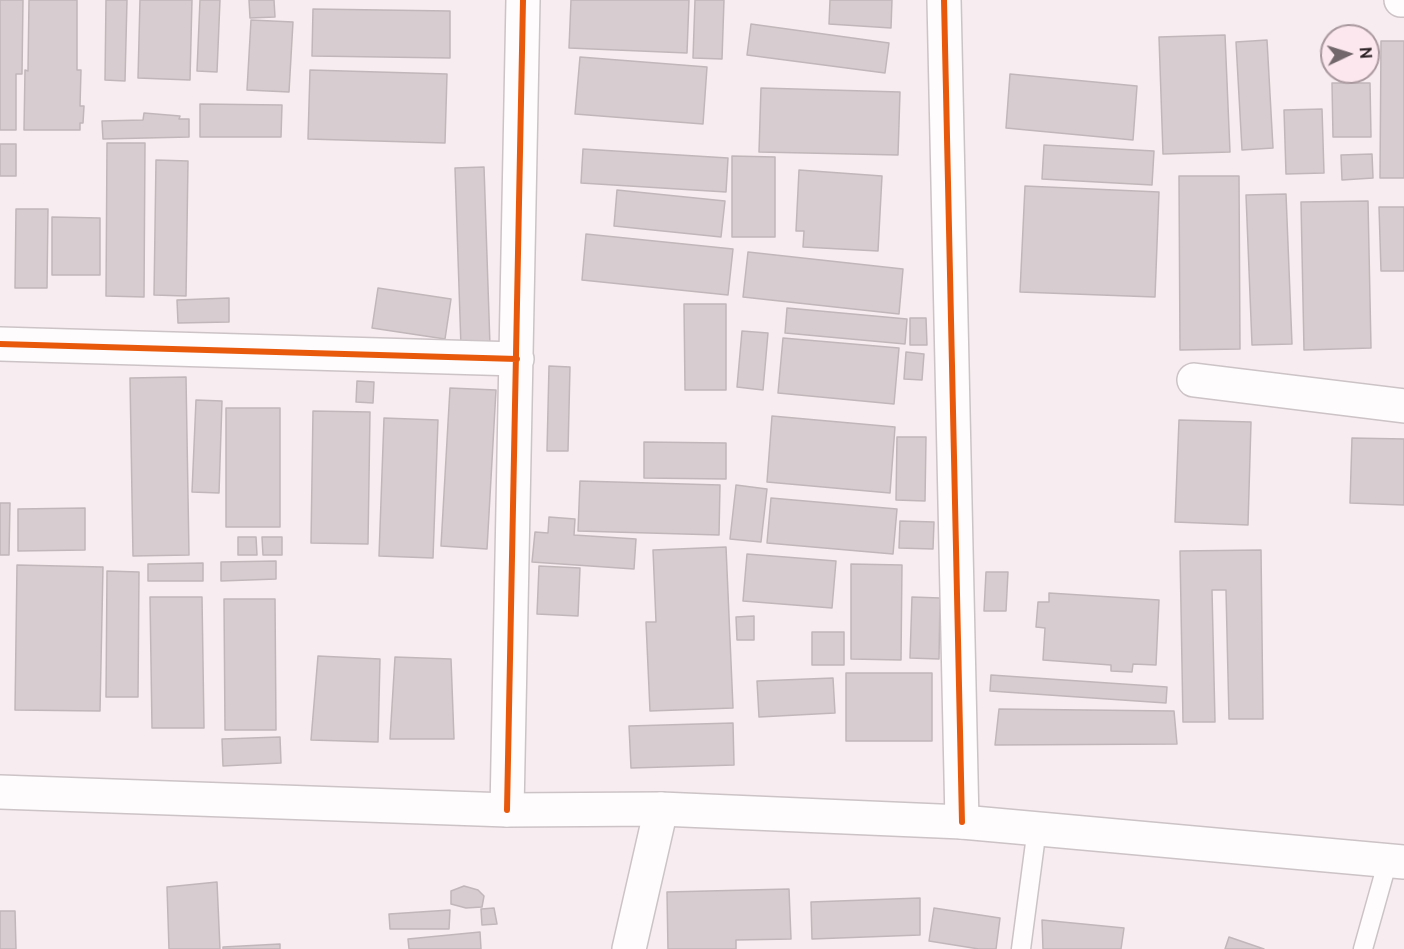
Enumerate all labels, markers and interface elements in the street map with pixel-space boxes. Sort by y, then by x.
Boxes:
north arrow [1320,24,1380,84]
text: N [1357,46,1375,59]

